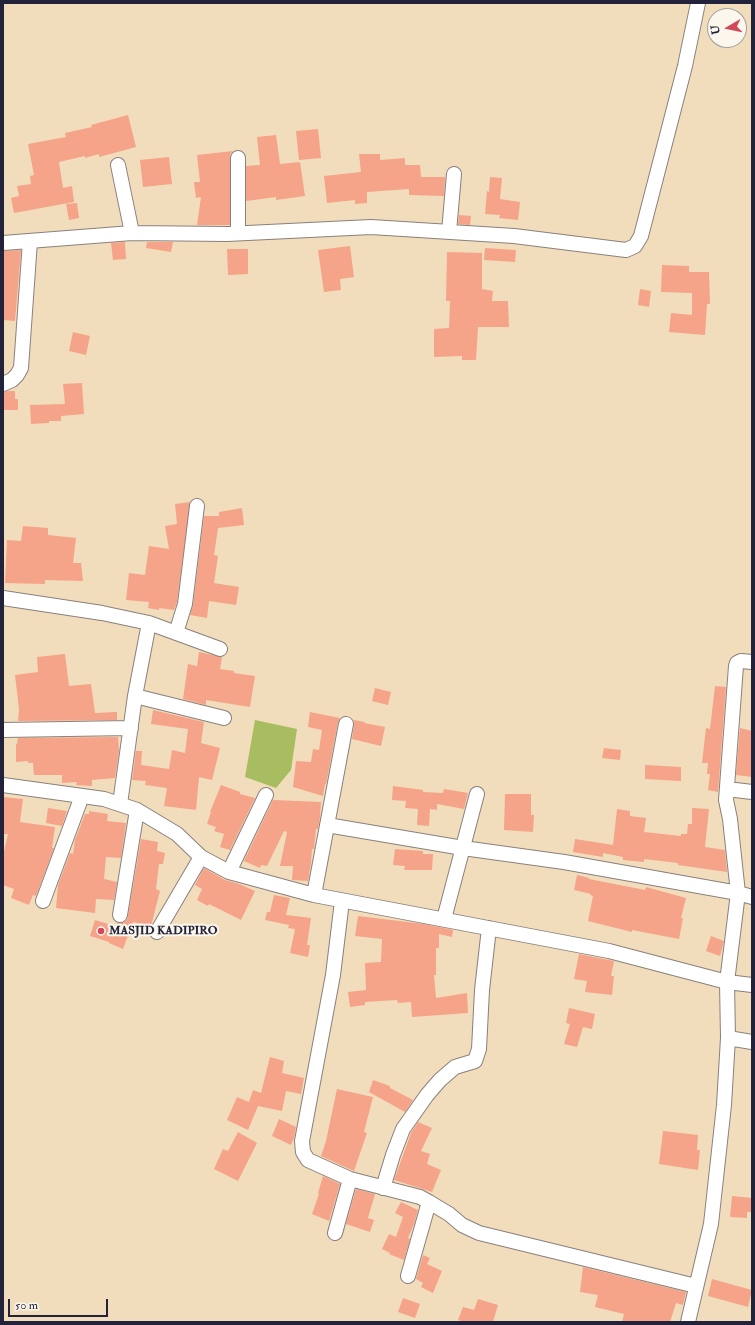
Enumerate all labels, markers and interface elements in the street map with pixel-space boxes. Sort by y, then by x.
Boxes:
north arrow [707,8,747,48]
text: U [709,24,723,35]
place label: MASJID KADIPIRO [109,924,217,938]
marker: MASJID KADIPIRO [96,926,106,936]
scale bar [10,1291,110,1317]
text: 50 m [15,1298,38,1313]

